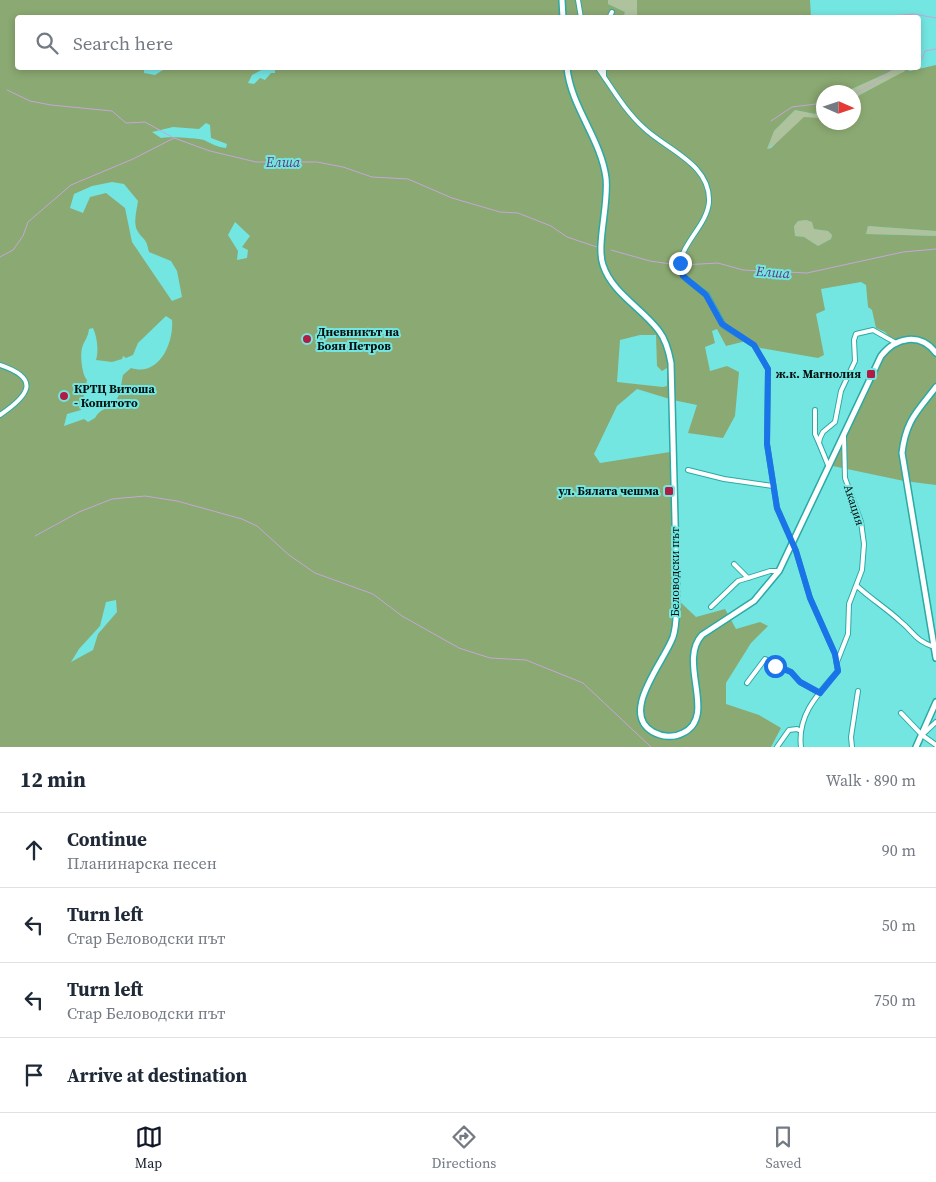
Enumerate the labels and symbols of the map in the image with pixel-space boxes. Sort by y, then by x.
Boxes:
north arrow [816,85,861,130]
water label: Елша [265,152,301,172]
route end [669,252,692,275]
water label: Елша [754,261,792,283]
place label: Дневникът на Боян Петров [317,324,400,354]
marker: Дневникът на Боян Петров [301,333,313,345]
place label: ж.к. Магнолия [776,366,861,382]
marker: ж.к. Магнолия [865,368,877,380]
place label: КРТЦ Витоша - Копитото [74,381,155,411]
marker: КРТЦ Витоша - Копитото [58,390,70,402]
place label: ул. Бялата чешма [557,483,660,499]
street label: Акация [840,483,868,527]
marker: ул. Бялата чешма [663,485,675,497]
street label: Беловодски път [667,526,683,617]
route start [764,655,787,678]

